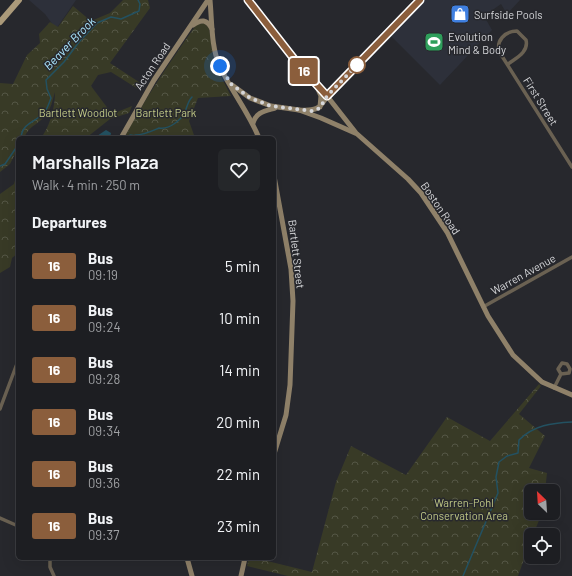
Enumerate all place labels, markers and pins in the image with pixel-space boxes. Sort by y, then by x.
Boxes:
shop icon: Surfside Pools [449,3,471,25]
place label: Surfside Pools [474,8,543,21]
place label: Evolution Mind & Body [448,30,506,56]
sports icon: Evolution Mind & Body [423,31,445,53]
unlabelled marker [348,56,366,74]

